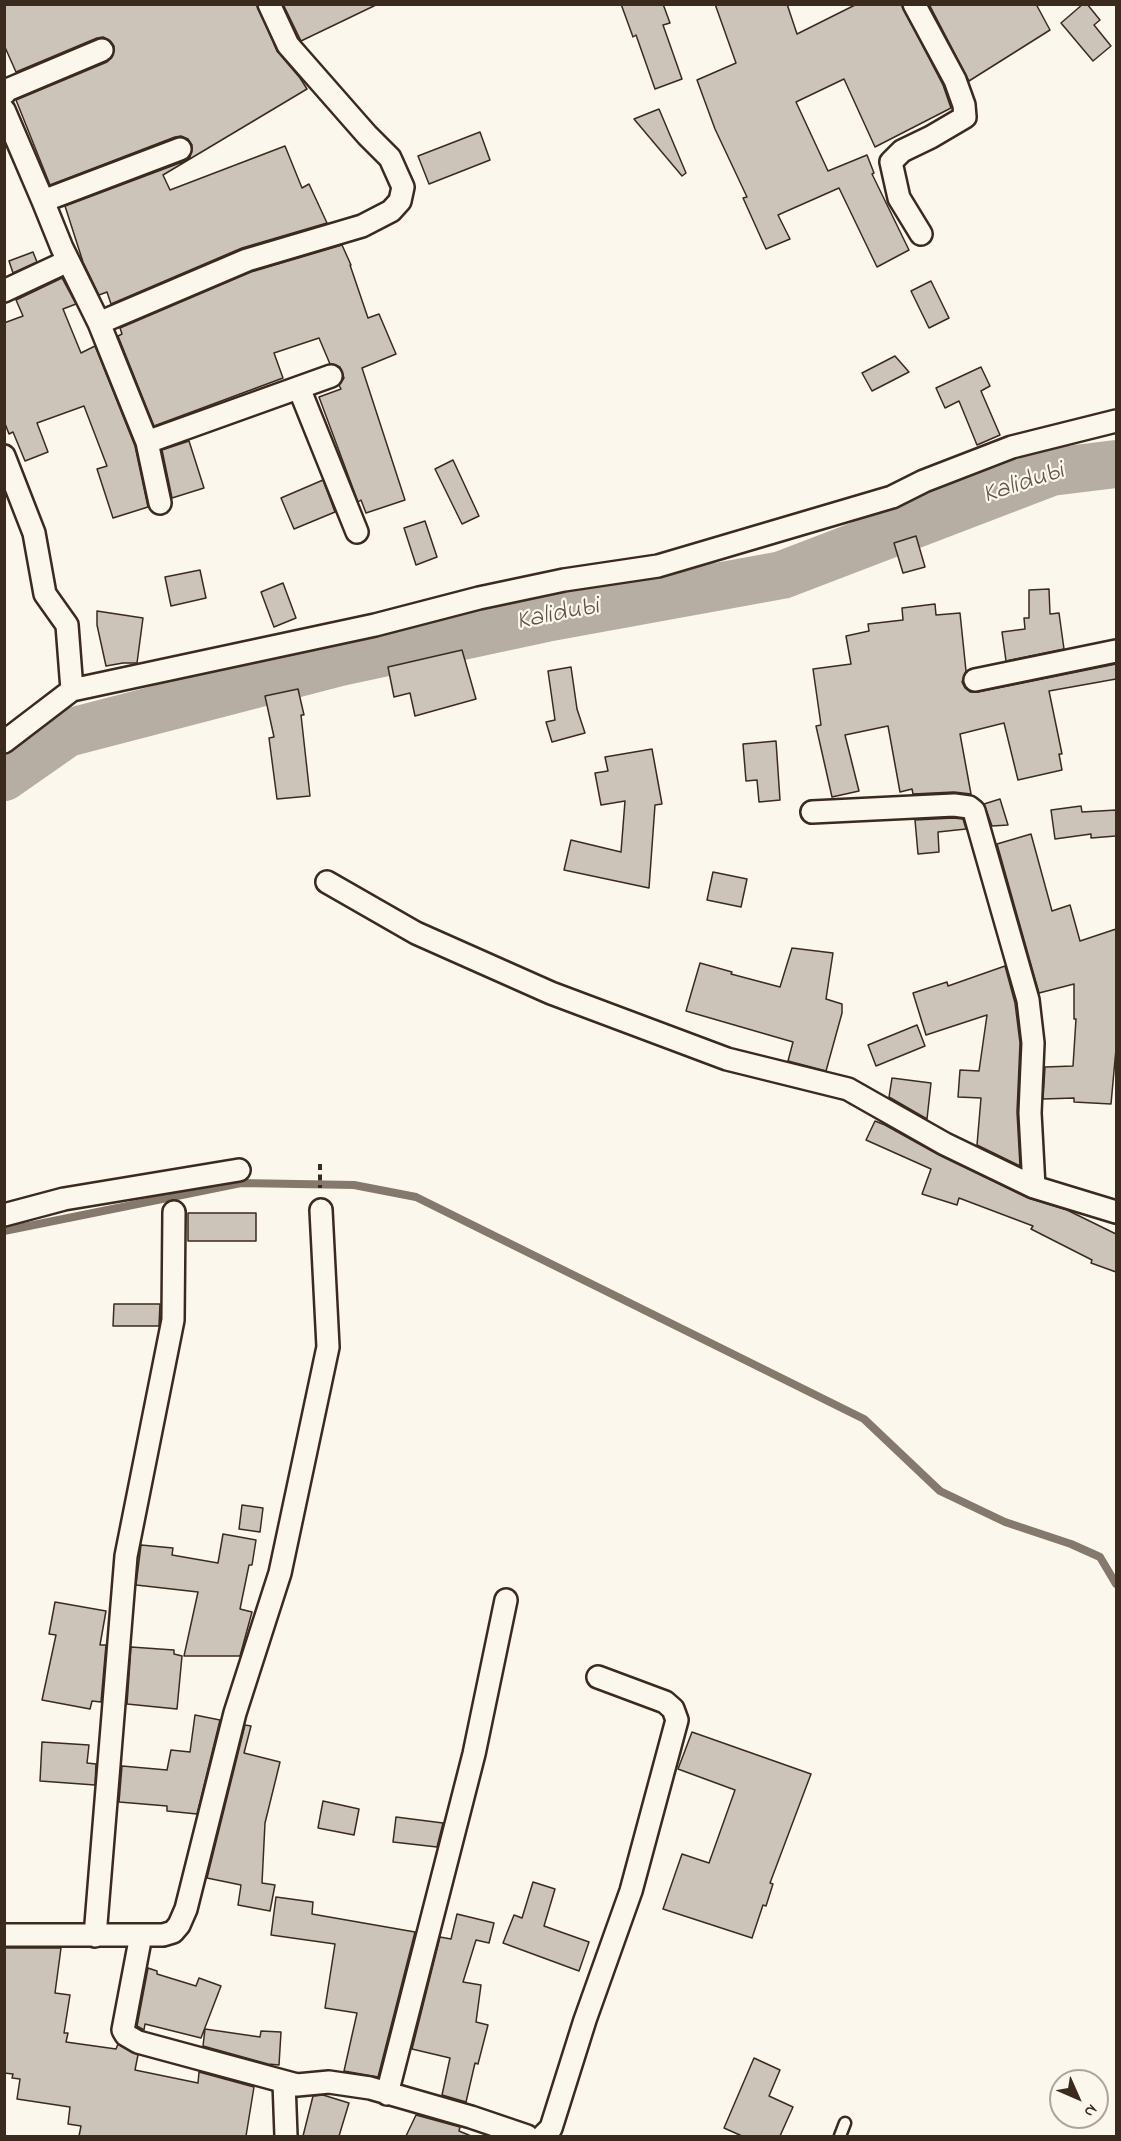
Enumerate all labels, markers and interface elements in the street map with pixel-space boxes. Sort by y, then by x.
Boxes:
water label: Kalidubi [979,457,1069,513]
water label: Kalidubi [514,593,602,639]
north arrow [1049,2069,1109,2129]
text: N [1078,2098,1103,2123]

